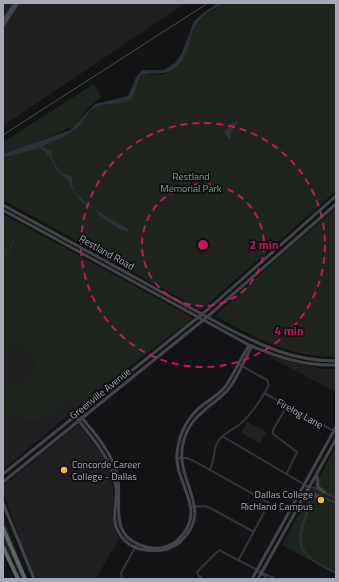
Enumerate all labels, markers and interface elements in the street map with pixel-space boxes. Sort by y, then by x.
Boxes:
park label: Restland Memorial Park [160,169,222,196]
street label: Restland Road [76,231,137,274]
text: 2 min [249,235,279,254]
centre of rings [196,238,210,252]
text: 4 min [274,321,304,340]
street label: Greenville Avenue [66,364,134,423]
street label: Firelog Lane [274,395,326,432]
place label: Concorde Career College - Dallas [72,457,141,484]
marker: Concorde Career College - Dallas [59,465,69,475]
place label: Dallas College Richland Campus [241,487,313,514]
marker: Dallas College Richland Campus [316,495,326,505]

